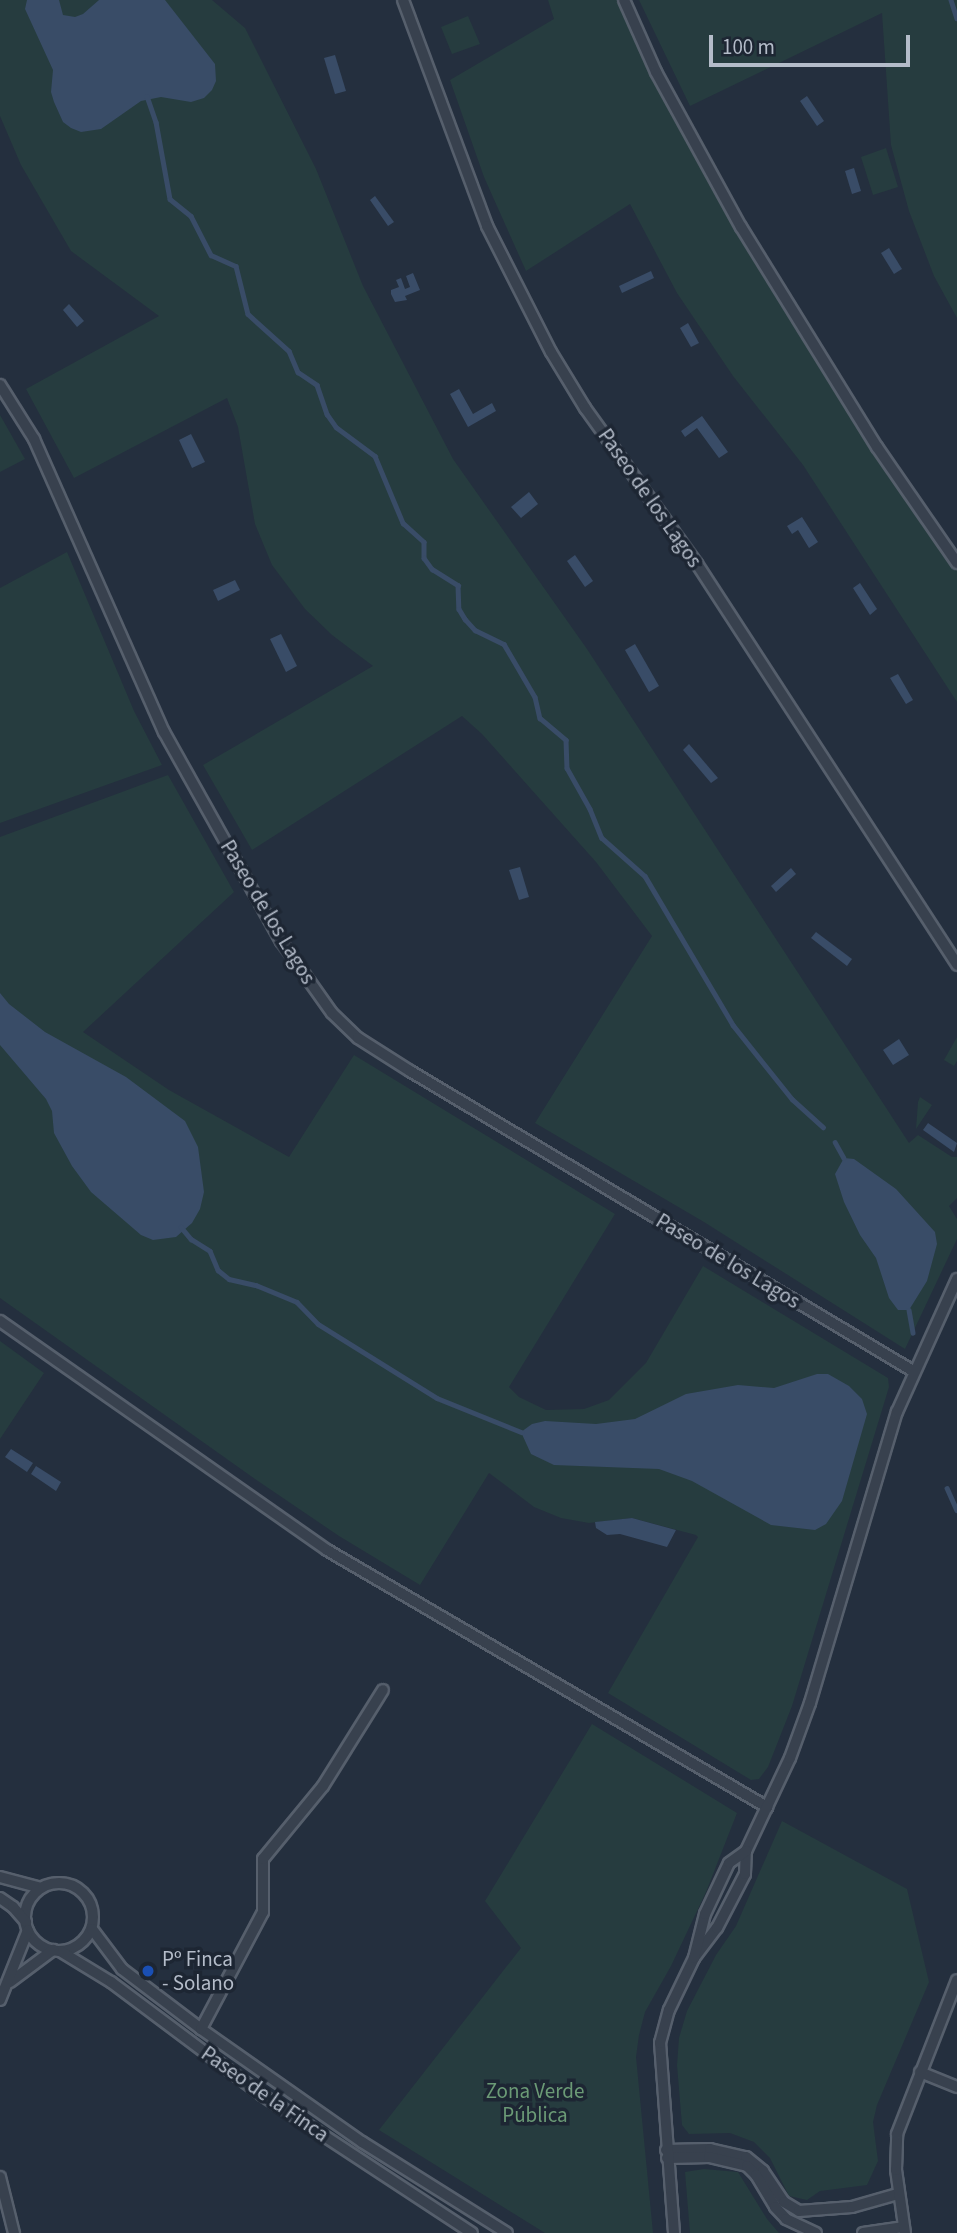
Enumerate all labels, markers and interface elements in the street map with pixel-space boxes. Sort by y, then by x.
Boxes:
scale bar [712,21,913,65]
text: 100 m [722,32,775,62]
street label: Paseo de los Lagos [593,424,707,572]
street label: Paseo de los Lagos [215,835,321,989]
street label: Paseo de los Lagos [651,1208,805,1314]
place label: Pº Finca - Solano [162,1946,234,1996]
marker: Pº Finca - Solano [140,1963,156,1979]
street label: Paseo de la Finca [196,2041,334,2147]
park label: Zona Verde Pública [486,2078,584,2128]

